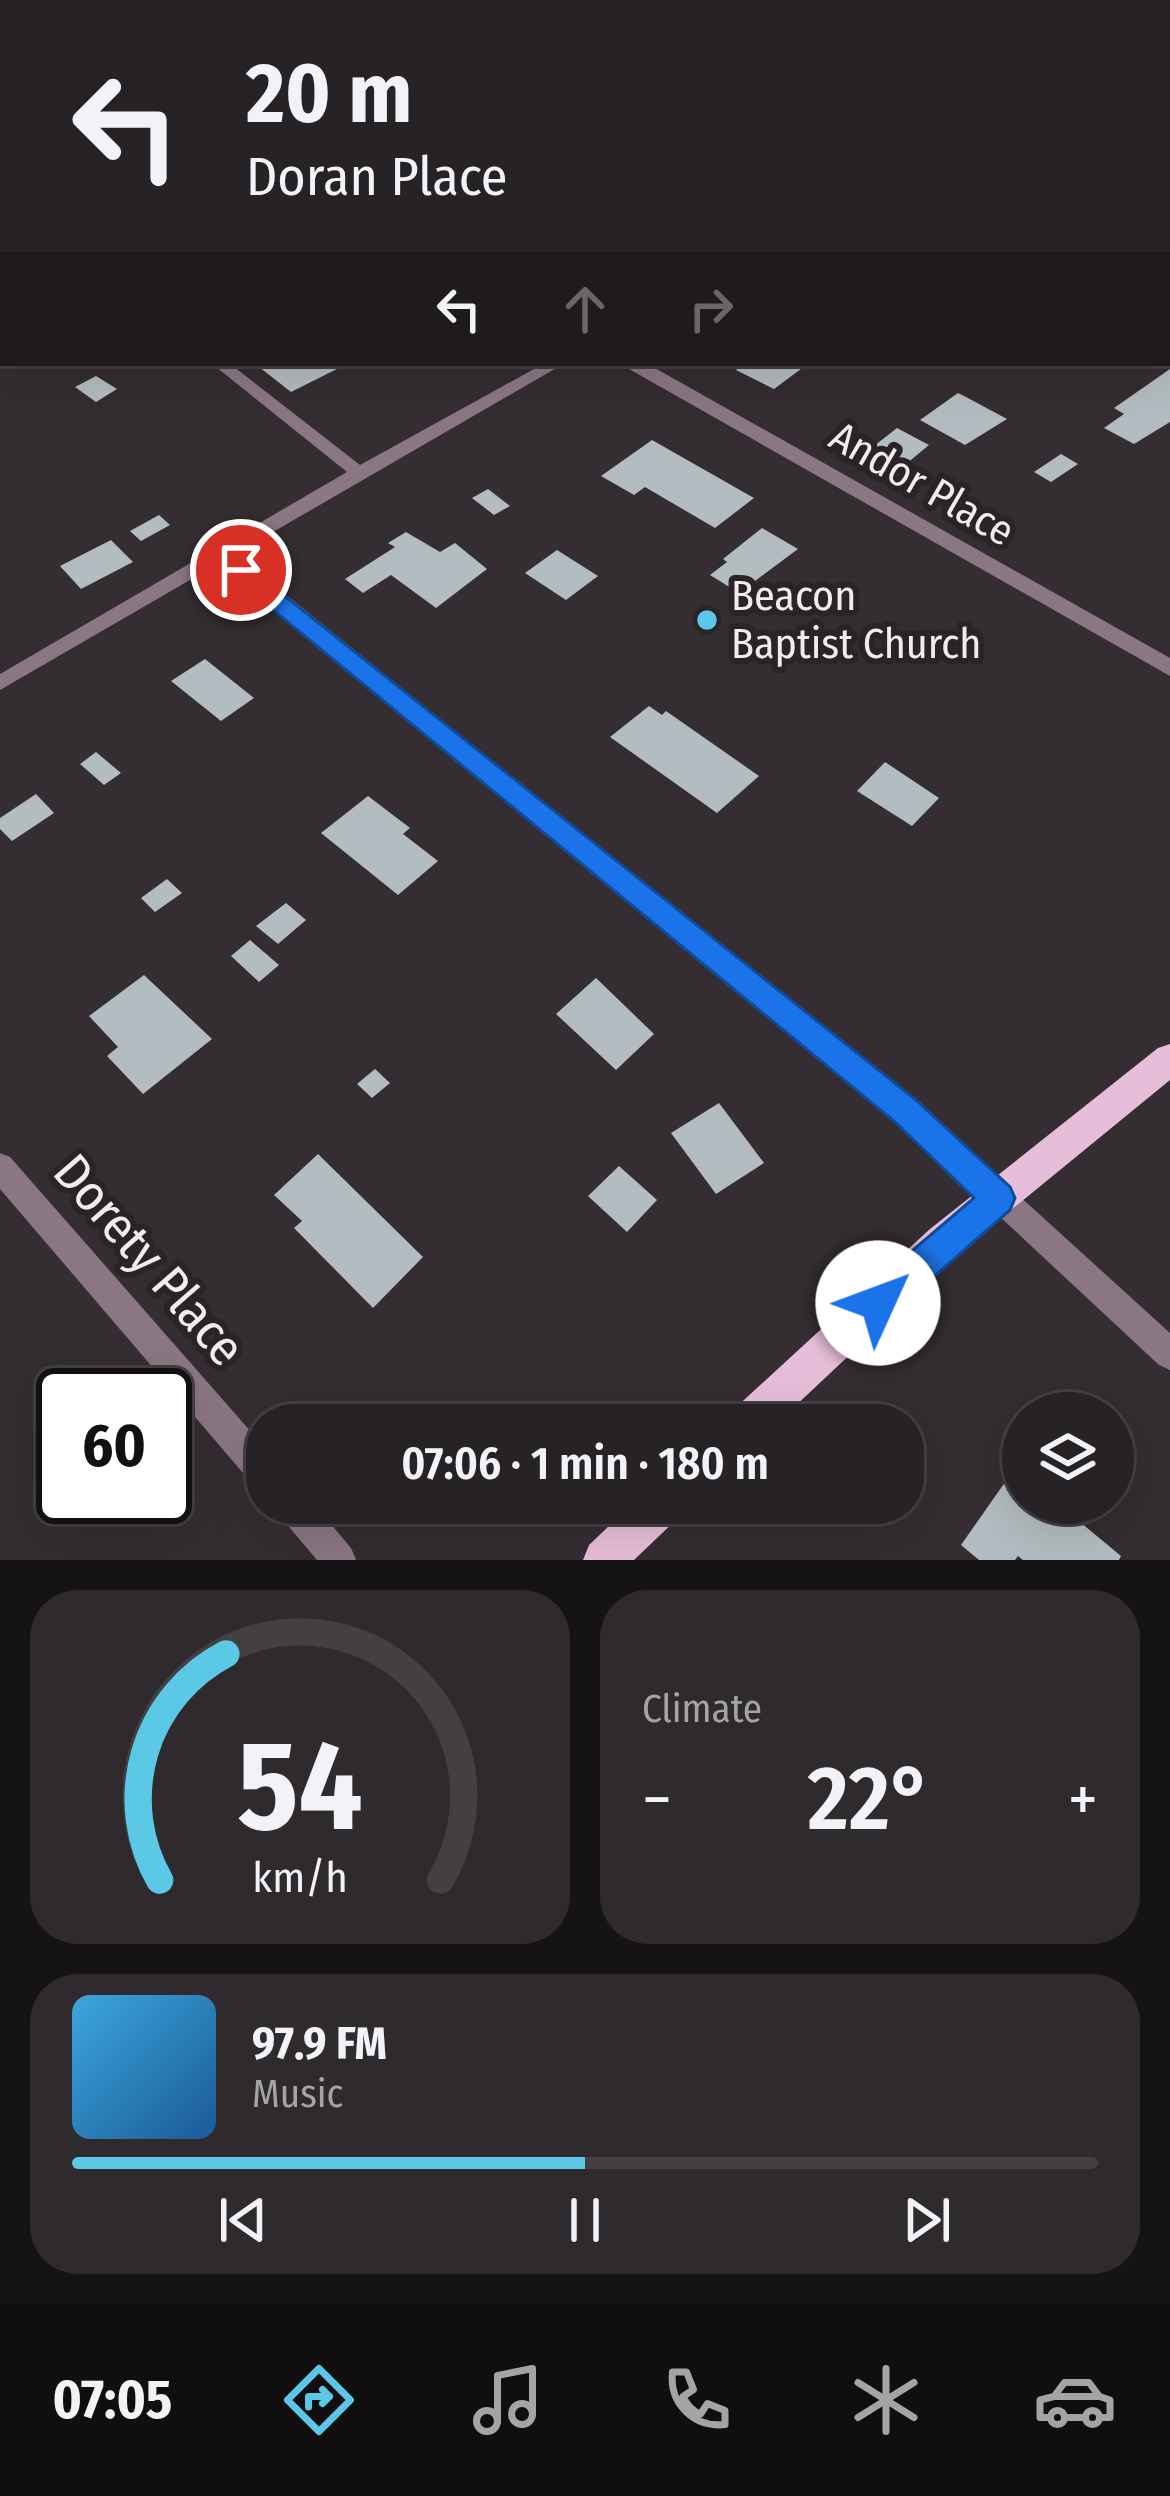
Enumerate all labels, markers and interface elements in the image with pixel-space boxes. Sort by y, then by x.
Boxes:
text: 20 m [246,43,412,144]
icon: left [48,48,204,204]
text: Doran Place [246,145,507,209]
icon: left [426,276,492,342]
icon: ahead [552,276,618,342]
icon: right [678,276,744,342]
street label: Andor Place [821,411,1023,557]
pin [190,519,292,621]
icon: arrive [208,537,274,603]
place label: Beacon Baptist Church [731,571,981,669]
marker: Beacon Baptist Church [694,607,720,633]
street label: Dorety Place [40,1142,258,1378]
position arrow [815,1240,941,1366]
speed limit sign: 60 [36,1368,192,1524]
map controls [1002,1392,1134,1524]
button: layers [1002,1392,1134,1524]
text: 07:06 · 1 min · 180 m [401,1437,769,1491]
text: Climate [642,1686,762,1732]
text: 54 [237,1712,363,1862]
text: 22° [807,1745,932,1853]
text: − [642,1760,672,1839]
text: + [1068,1760,1098,1839]
text: km/h [252,1852,348,1903]
text: 97.9 FM [252,2017,387,2071]
text: Music [252,2071,343,2117]
icon: previous [210,2187,276,2253]
icon: pause [552,2187,618,2253]
icon: next [894,2187,960,2253]
icon: directions [277,2358,361,2442]
icon: music [466,2358,550,2442]
icon: phone [655,2358,739,2442]
icon: climate [844,2358,928,2442]
icon: car [1033,2358,1117,2442]
text: 07:05 [53,2368,172,2432]

